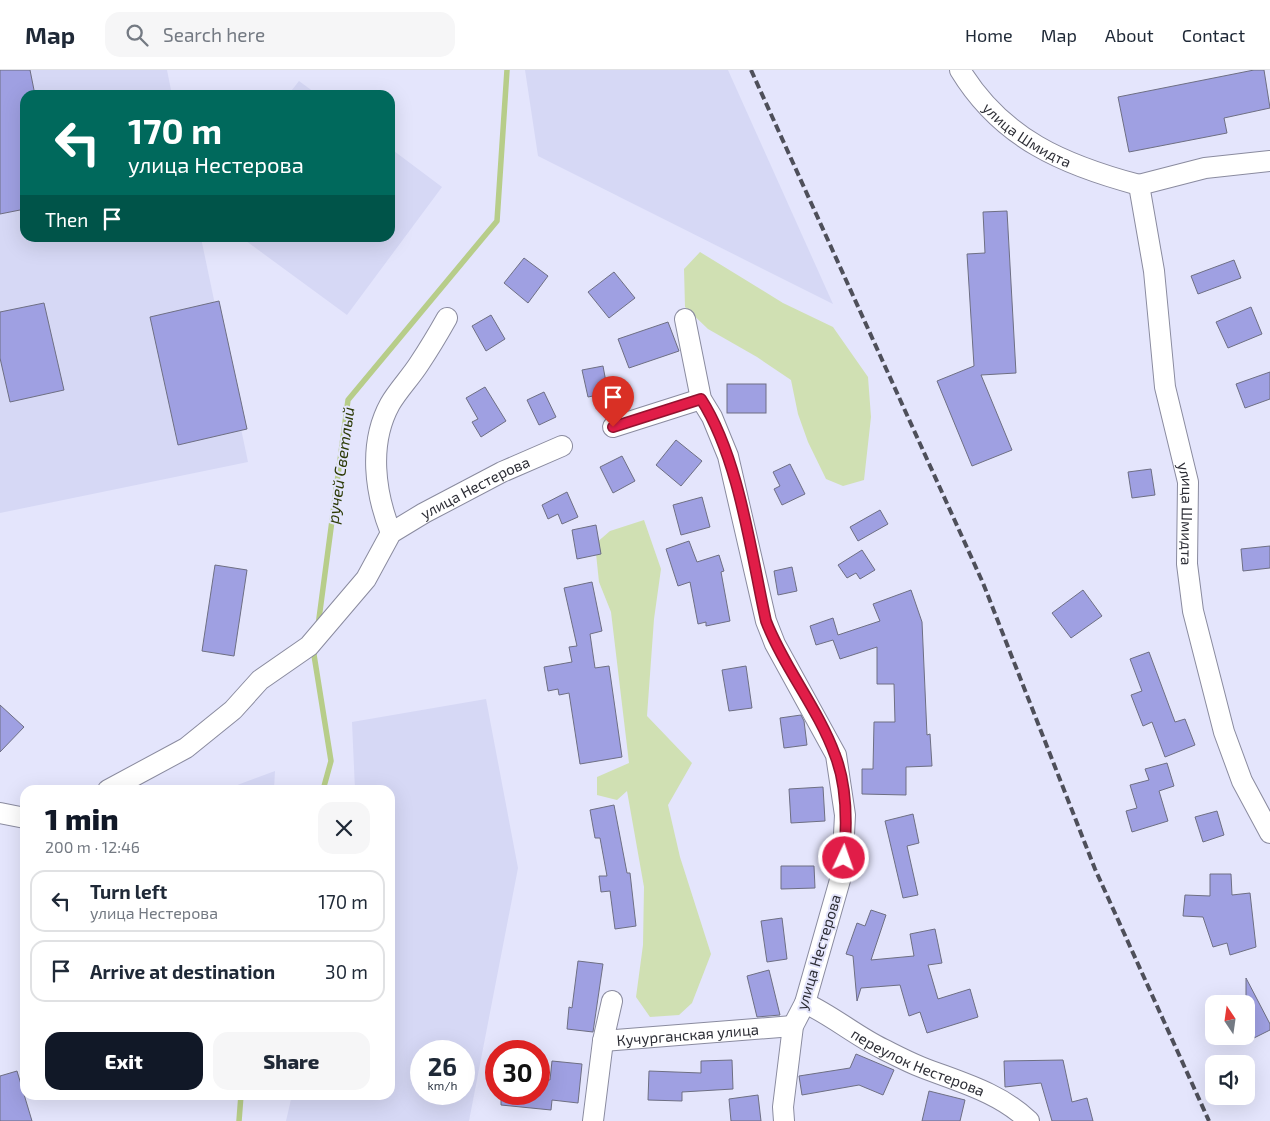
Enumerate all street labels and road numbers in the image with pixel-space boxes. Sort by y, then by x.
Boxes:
street label: улица Шмидта [978,98,1074,171]
street label: улица Нестерова [417,452,532,523]
street label: улица Шмидта [1174,460,1197,566]
street label: улица Нестерова [792,892,845,1012]
street label: Кучурганская улица [616,1020,760,1049]
street label: переулок Нестерова [848,1024,988,1100]

